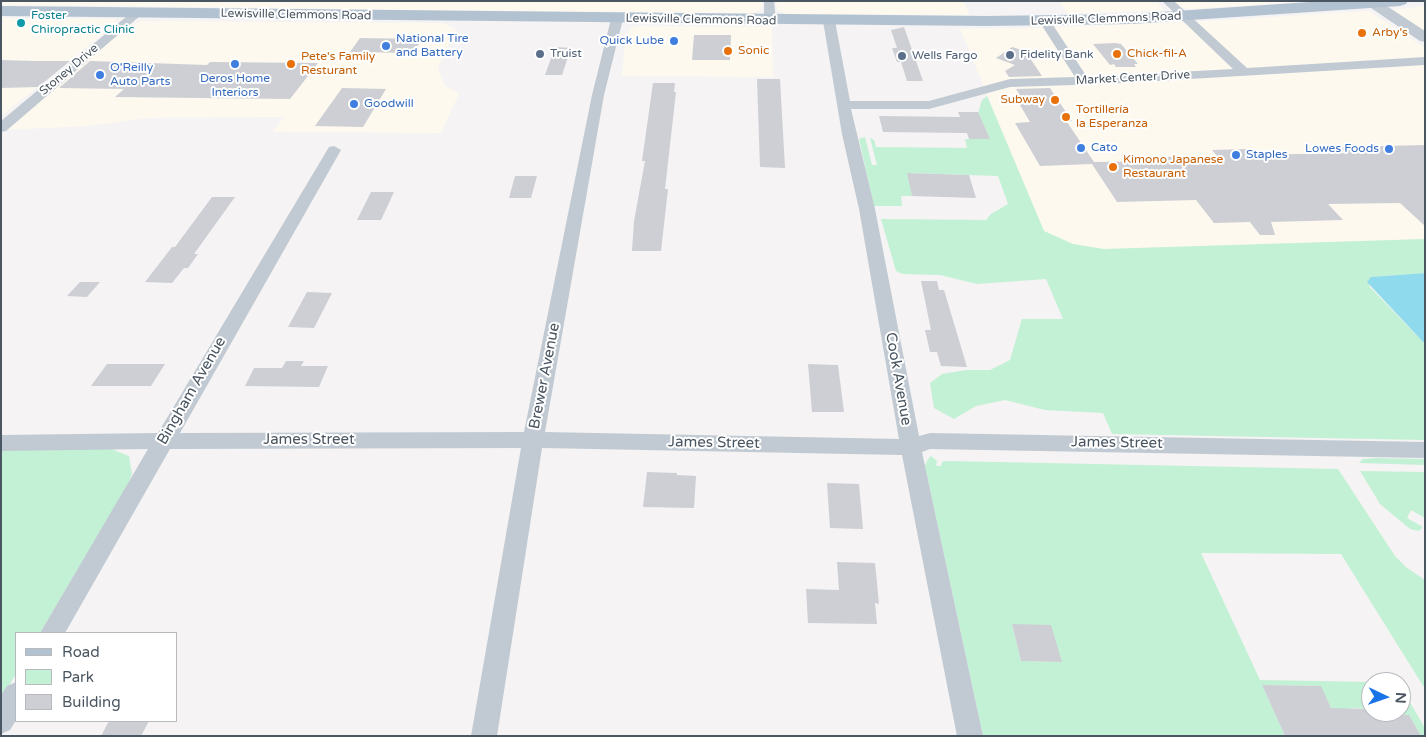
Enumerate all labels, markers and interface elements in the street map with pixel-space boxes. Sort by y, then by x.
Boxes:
street label: Lewisville Clemmons Road [220,6,372,24]
place label: Foster Chiropractic Clinic [31,9,135,37]
street label: Lewisville Clemmons Road [1030,9,1182,29]
street label: Lewisville Clemmons Road [625,11,777,29]
marker: Foster Chiropractic Clinic [15,17,27,29]
place label: Arby's [1372,26,1408,40]
marker: Arby's [1356,27,1368,39]
place label: National Tire and Battery [396,32,469,60]
place label: Quick Lube [599,34,664,48]
marker: Quick Lube [668,35,680,47]
marker: National Tire and Battery [380,40,392,52]
street label: Stoney Drive [37,41,101,99]
place label: Sonic [738,44,769,58]
marker: Sonic [722,45,734,57]
place label: Truist [550,47,582,61]
place label: Chick-fil-A [1127,47,1187,61]
marker: Truist [534,48,546,60]
place label: Fidelity Bank [1020,48,1093,62]
marker: Chick-fil-A [1111,48,1123,60]
place label: Wells Fargo [912,49,978,63]
marker: Fidelity Bank [1004,49,1016,61]
place label: Pete's Family Resturant [301,50,375,78]
marker: Wells Fargo [896,50,908,62]
marker: Deros Home Interiors [229,58,241,70]
marker: Pete's Family Resturant [285,58,297,70]
place label: O'Reilly Auto Parts [110,61,170,89]
street label: Market Center Drive [1075,68,1191,88]
marker: O'Reilly Auto Parts [94,69,106,81]
place label: Deros Home Interiors [200,72,270,100]
place label: Subway [1000,93,1045,107]
marker: Subway [1049,94,1061,106]
place label: Goodwill [364,97,414,111]
marker: Goodwill [348,98,360,110]
place label: Tortillería la Esperanza [1076,103,1148,131]
marker: Tortillería la Esperanza [1060,111,1072,123]
place label: Cato [1091,141,1118,155]
marker: Cato [1075,142,1087,154]
place label: Lowes Foods [1305,142,1379,156]
marker: Lowes Foods [1383,143,1395,155]
place label: Staples [1246,148,1288,162]
marker: Staples [1230,149,1242,161]
place label: Kimono Japanese Restaurant [1123,153,1223,181]
marker: Kimono Japanese Restaurant [1107,161,1119,173]
street label: Brewer Avenue [526,321,564,431]
street label: Cook Avenue [881,331,915,427]
street label: Bingham Avenue [154,334,230,448]
street label: James Street [263,431,355,449]
street label: James Street [668,433,760,453]
street label: James Street [1071,433,1163,453]
legend [15,632,178,722]
text: Road [62,643,100,661]
text: Park [62,668,94,686]
north arrow [1361,672,1411,722]
text: N [1392,692,1409,704]
text: Building [62,693,121,711]

